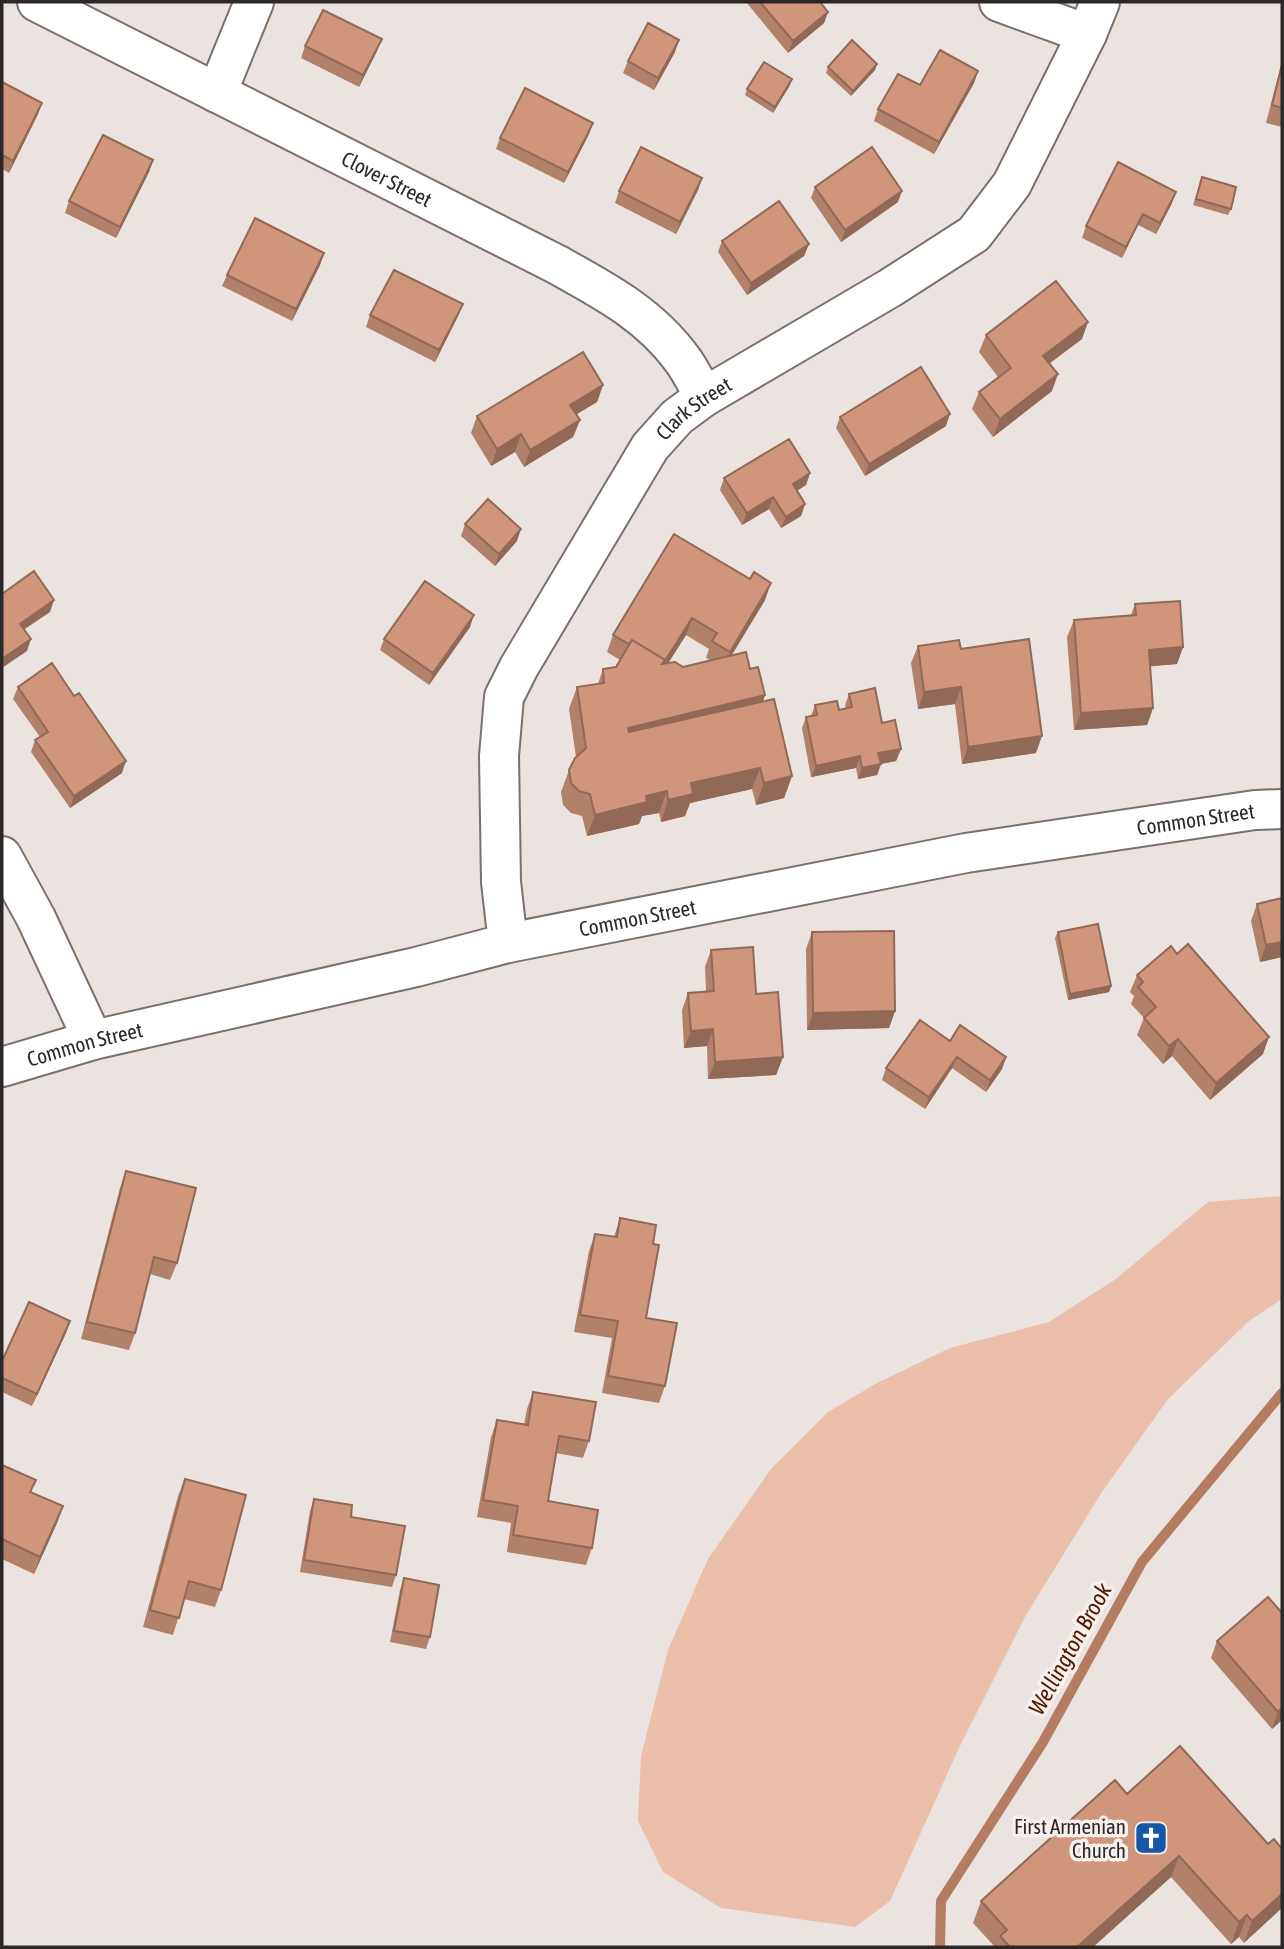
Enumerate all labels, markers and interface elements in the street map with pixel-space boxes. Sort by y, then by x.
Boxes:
street label: Clover Street [338,146,436,211]
street label: Clark Street [651,372,735,445]
street label: Common Street [1135,798,1256,839]
street label: Common Street [577,894,698,941]
street label: Common Street [24,1017,145,1071]
water label: Wellington Brook [1023,1578,1117,1719]
place label: First Armenian Church [1014,1814,1126,1862]
church icon: First Armenian Church [1132,1819,1170,1857]

